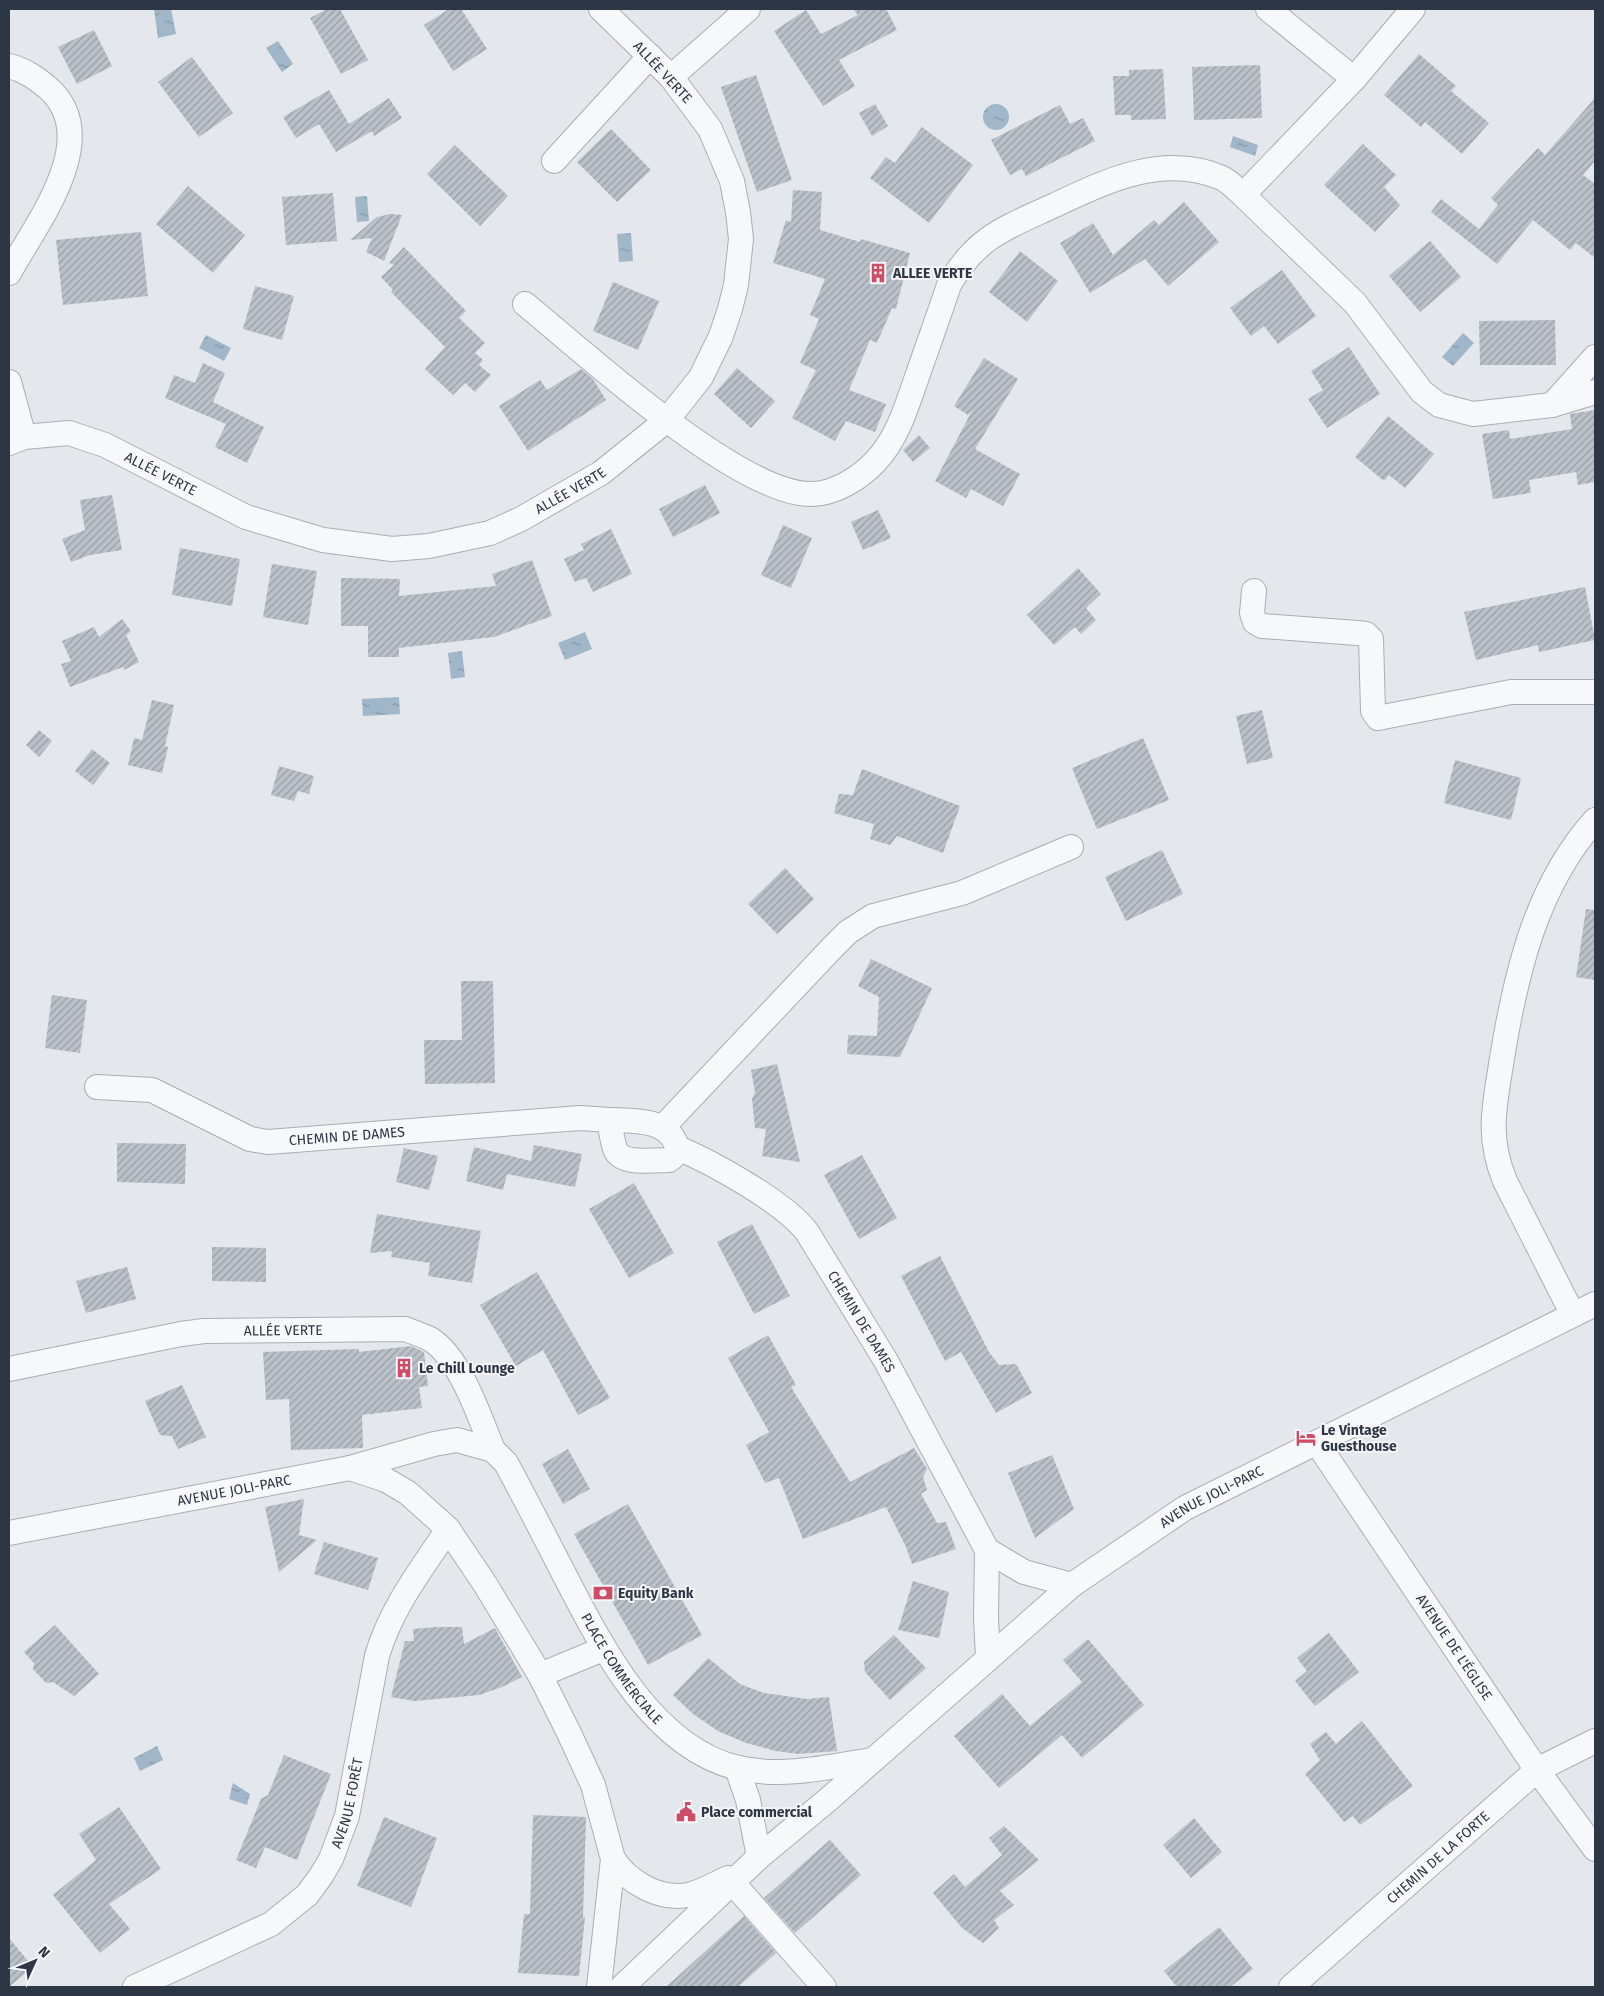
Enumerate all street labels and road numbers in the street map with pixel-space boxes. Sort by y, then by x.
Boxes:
street label: ALLÉE VERTE [630,37,696,107]
street label: ALLÉE VERTE [122,448,200,499]
street label: ALLÉE VERTE [532,464,610,518]
street label: CHEMIN DE DAMES [288,1123,406,1149]
street label: CHEMIN DE DAMES [824,1268,899,1376]
street label: ALLÉE VERTE [244,1321,323,1340]
street label: AVENUE JOLI-PARC [1156,1462,1267,1532]
street label: AVENUE JOLI-PARC [176,1471,293,1510]
street label: AVENUE DE L'ÉGLISE [1412,1591,1496,1704]
street label: PLACE COMMERCIALE [577,1610,666,1728]
street label: AVENUE FORÊT [328,1756,367,1851]
street label: CHEMIN DE LA FORTE [1383,1808,1493,1908]

